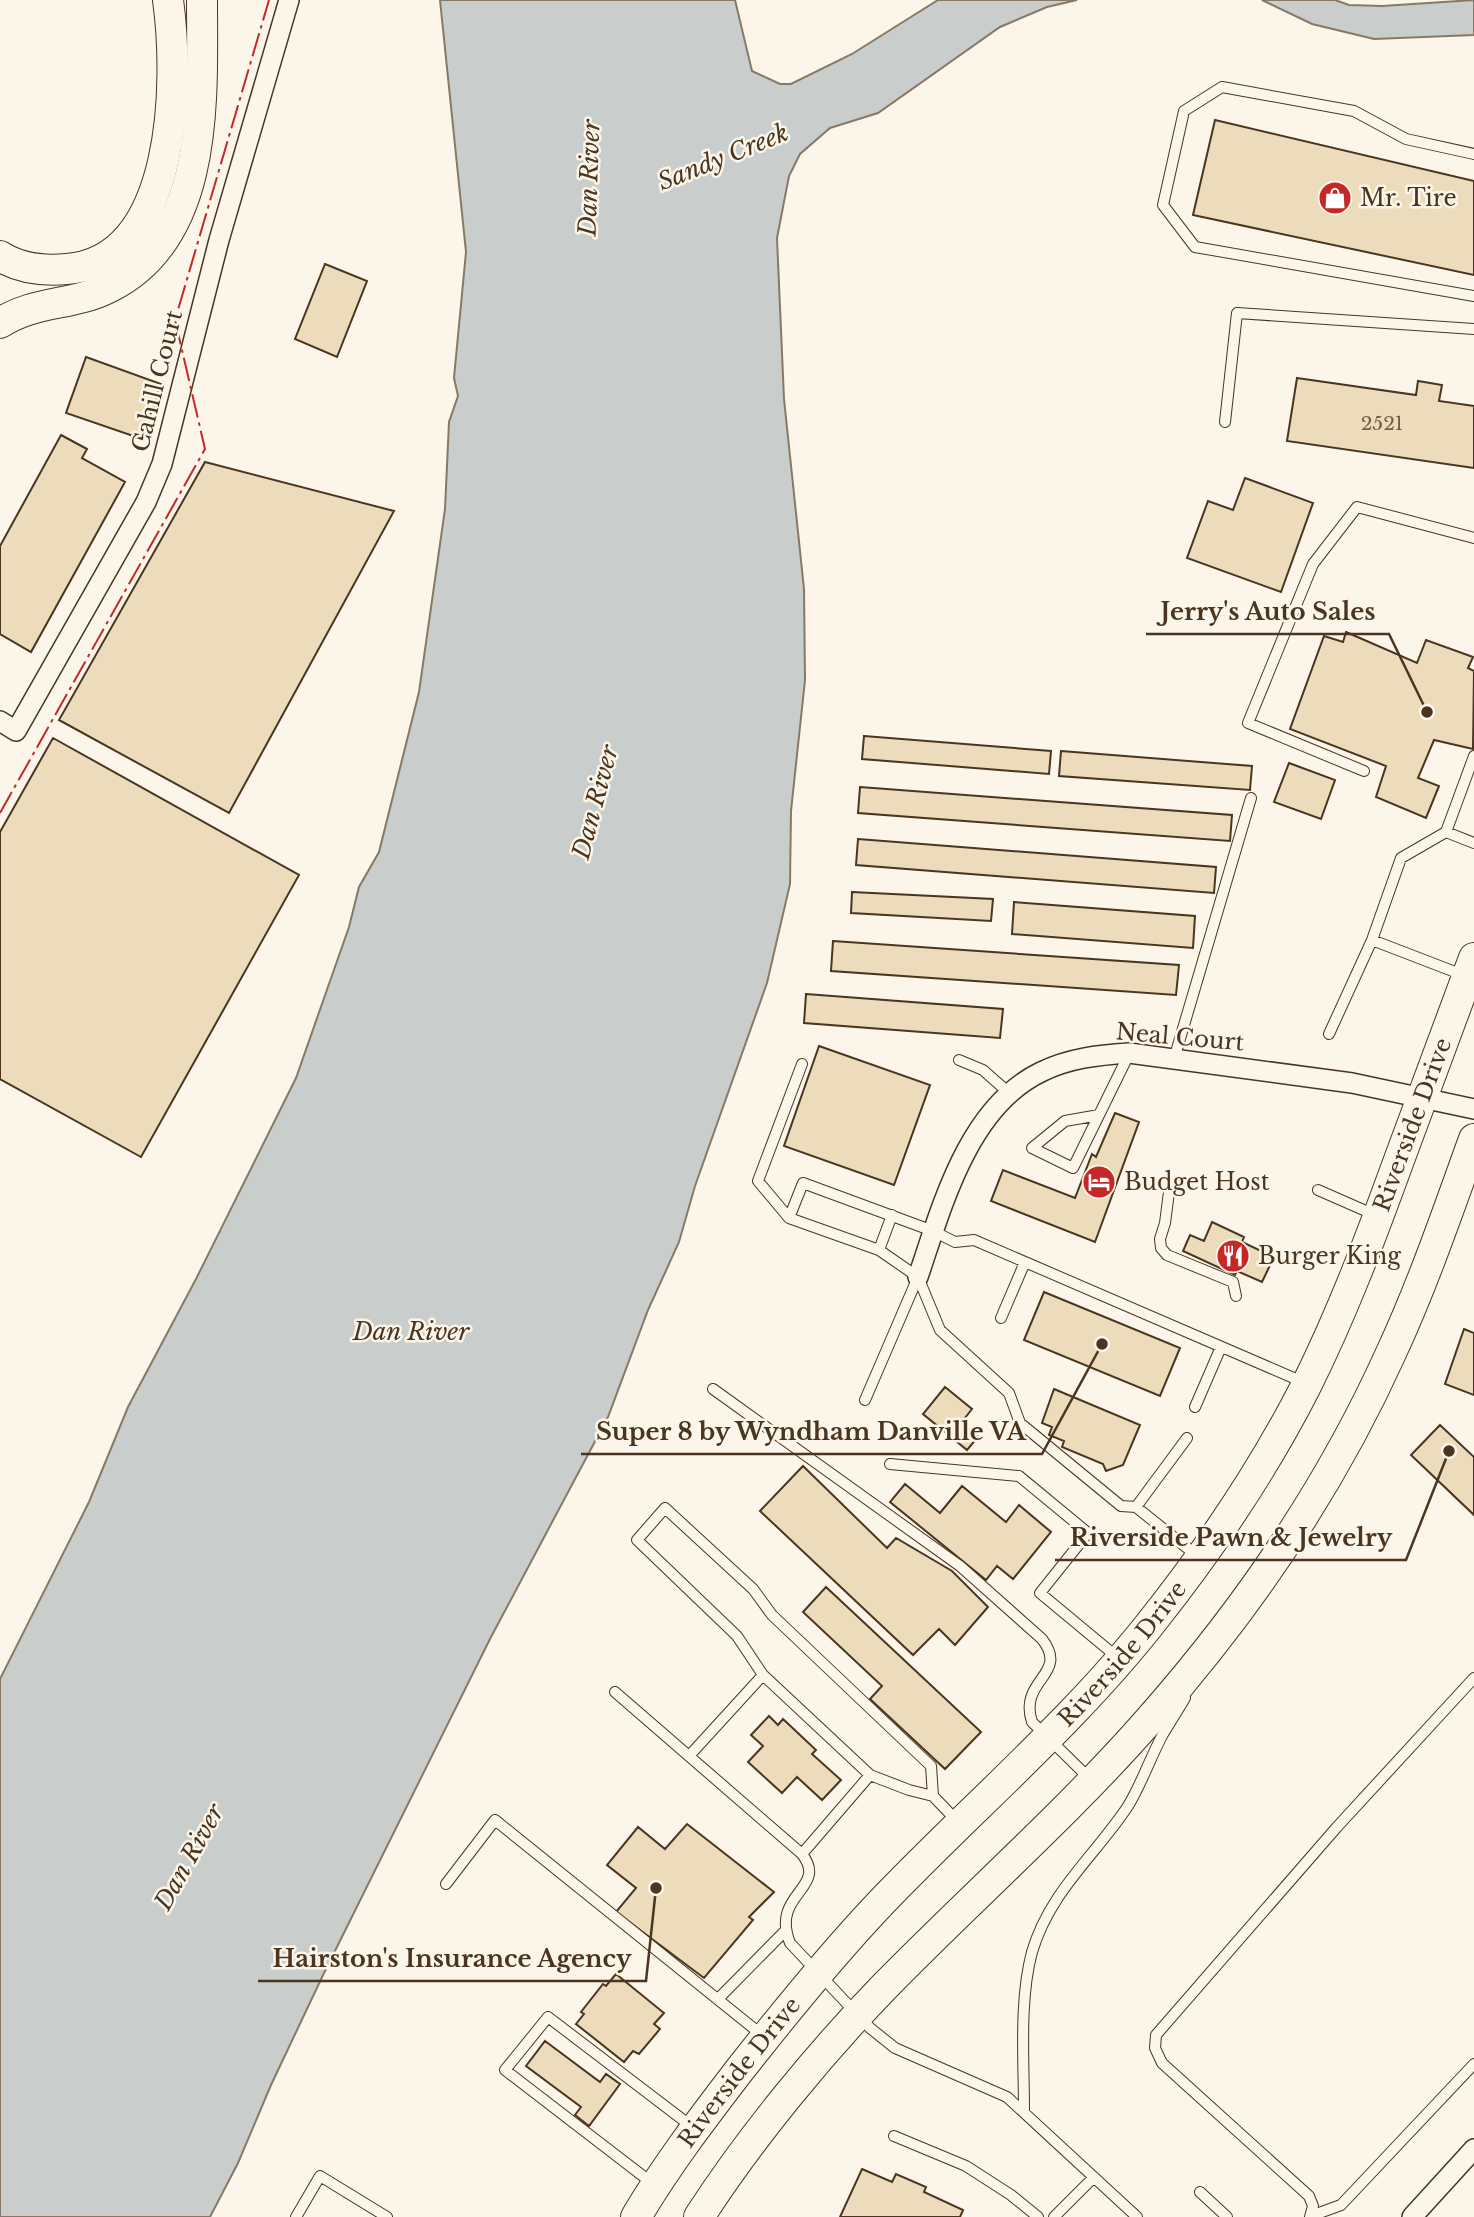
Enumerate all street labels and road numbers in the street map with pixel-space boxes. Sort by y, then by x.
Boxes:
street label: Cahill Court [126,307,188,455]
street label: Neal Court [1115,1017,1246,1057]
street label: Riverside Drive [1367,1034,1457,1215]
street label: Riverside Drive [1052,1575,1192,1732]
street label: Riverside Drive [672,1991,806,2153]

